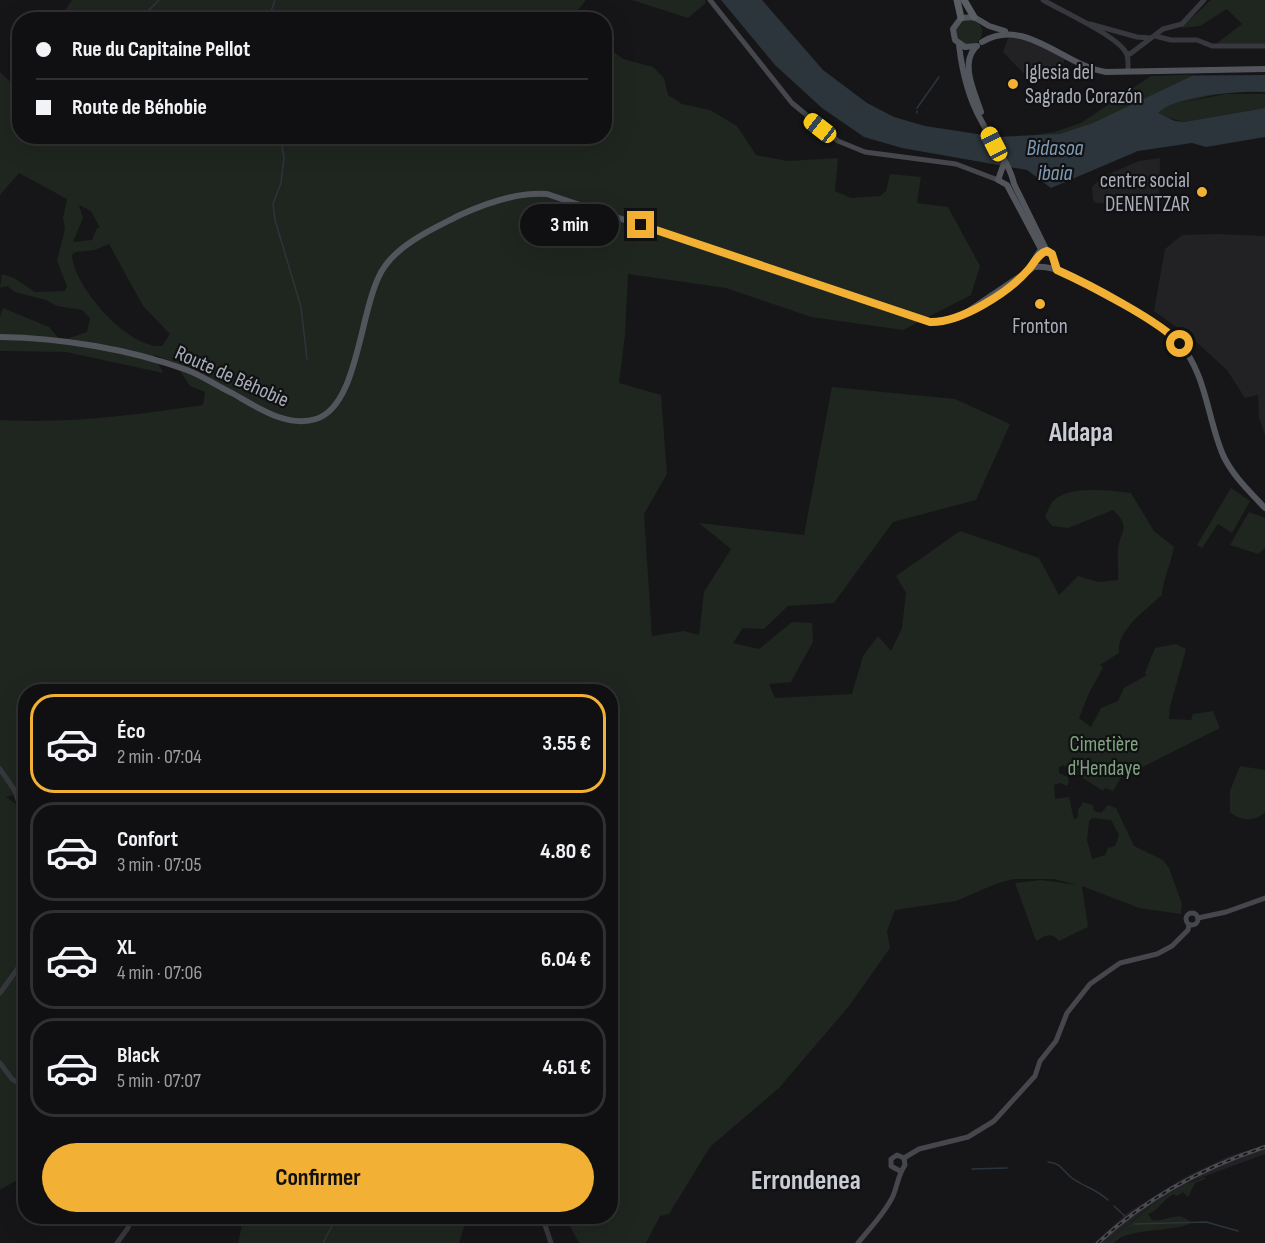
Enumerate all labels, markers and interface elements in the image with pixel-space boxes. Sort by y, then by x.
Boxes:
text: Rue du Capitaine Pellot [72,36,250,63]
place label: Iglesia del Sagrado Corazón [1025,60,1142,109]
marker: Iglesia del Sagrado Corazón [1006,77,1020,91]
text: Route de Béhobie [72,94,207,121]
car [800,110,840,146]
car [978,124,1010,164]
water label: Bidasoa ibaia [1026,135,1084,187]
place label: centre social DENENTZAR [1100,168,1190,217]
marker: centre social DENENTZAR [1195,185,1209,199]
callout: 3 min [521,204,620,246]
route end [627,211,654,238]
text: 3 min [550,213,589,237]
marker: Fronton [1033,297,1047,311]
place label: Fronton [1012,314,1068,339]
route start [1166,330,1193,357]
street label: Route de Béhobie [171,340,293,413]
district label: Aldapa [1048,417,1113,449]
icon: car [45,717,99,771]
text: Éco [117,718,145,745]
text: 3.55 € [542,730,591,757]
park label: Cimetière d'Hendaye [1067,732,1141,781]
text: 2 min · 07:04 [117,745,202,769]
icon: car [45,825,99,879]
text: Confort [117,826,178,853]
text: 4.80 € [540,838,591,865]
text: 3 min · 07:05 [117,853,201,877]
icon: car [45,933,99,987]
text: XL [117,934,136,961]
text: 6.04 € [541,946,591,973]
text: 4 min · 07:06 [117,961,202,985]
icon: car [45,1041,99,1095]
text: Black [117,1042,159,1069]
text: 4.61 € [543,1054,591,1081]
text: 5 min · 07:07 [117,1069,201,1093]
button: Confirmer [42,1143,594,1212]
district label: Errondenea [751,1165,861,1197]

